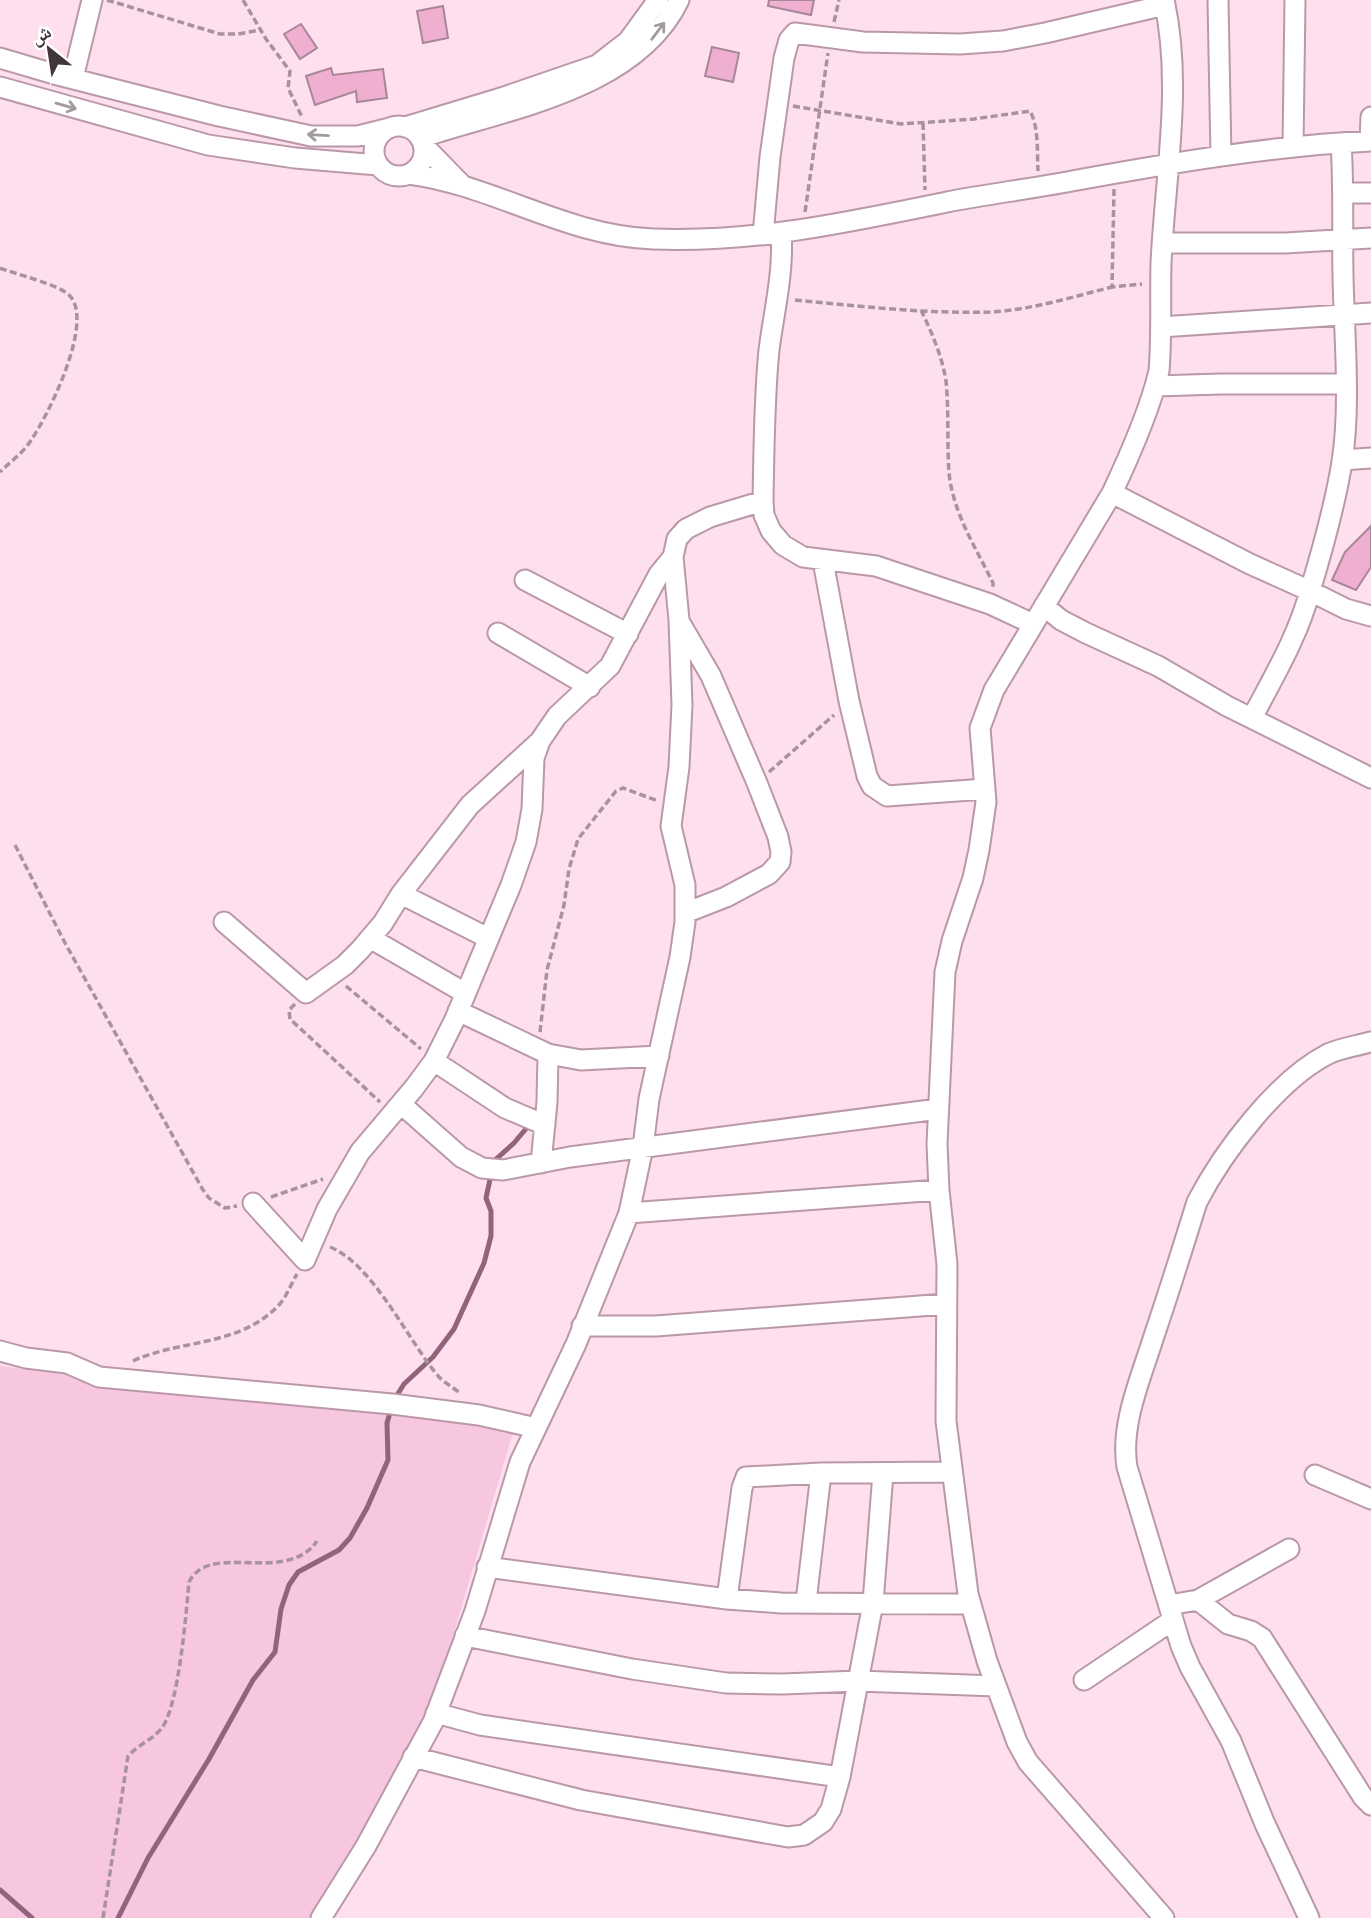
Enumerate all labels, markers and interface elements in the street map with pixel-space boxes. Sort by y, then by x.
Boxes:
north arrow [14,14,84,84]
text: ش [26,19,55,50]
one-way arrow [651,22,666,41]
one-way arrow [54,100,76,113]
one-way arrow [307,128,330,141]

